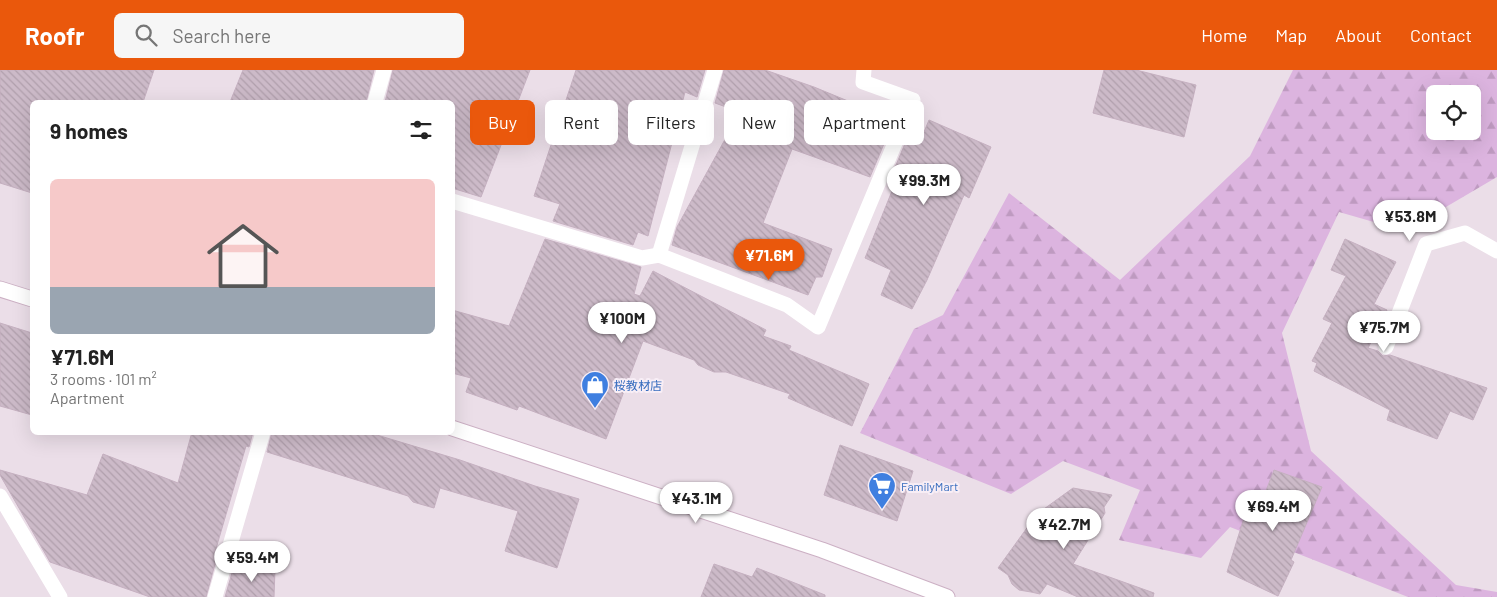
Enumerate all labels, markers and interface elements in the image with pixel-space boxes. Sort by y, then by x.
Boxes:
search box [114,13,464,58]
text: Roofr [25,21,84,50]
icon: search [132,21,160,49]
text: Search here [172,24,271,47]
text: Home [1201,24,1247,46]
text: Map [1275,24,1307,46]
text: About [1335,24,1382,46]
text: Contact [1410,24,1472,46]
map controls [1426,85,1481,140]
button: locate [1426,85,1481,140]
chip: Buy [470,100,535,145]
chip: Rent [545,100,618,145]
chip: Filters [628,100,714,145]
chip: New [724,100,794,145]
chip: Apartment [804,100,924,145]
icon: filters [407,116,435,144]
text: 9 homes [50,118,128,143]
pin: ¥99.3M [883,164,965,206]
text: ¥99.3M [898,170,950,189]
pin: ¥53.8M [1369,200,1451,242]
text: ¥53.8M [1384,206,1436,225]
icon: home [198,211,288,301]
pin: ¥71.6M [728,238,810,281]
text: ¥71.6M [744,245,794,264]
pin: ¥100M [587,302,657,344]
text: ¥100M [599,308,645,327]
pin: ¥75.7M [1343,310,1425,353]
text: ¥75.7M [1358,317,1410,336]
text: ¥71.6M [50,344,114,369]
text: 3 rooms · 101 m² [50,369,157,388]
shop icon: 桜教材店 [580,370,610,409]
place label: 桜教材店 [614,378,662,392]
text: Apartment [50,388,125,407]
supermarket icon: FamilyMart [867,471,897,510]
place label: FamilyMart [901,479,958,493]
pin: ¥43.1M [655,482,737,524]
text: ¥43.1M [671,488,721,507]
pin: ¥69.4M [1232,490,1314,532]
text: ¥69.4M [1246,496,1300,515]
pin: ¥42.7M [1023,508,1105,550]
text: ¥42.7M [1037,514,1091,533]
pin: ¥59.4M [211,540,293,583]
text: ¥59.4M [225,547,279,566]

